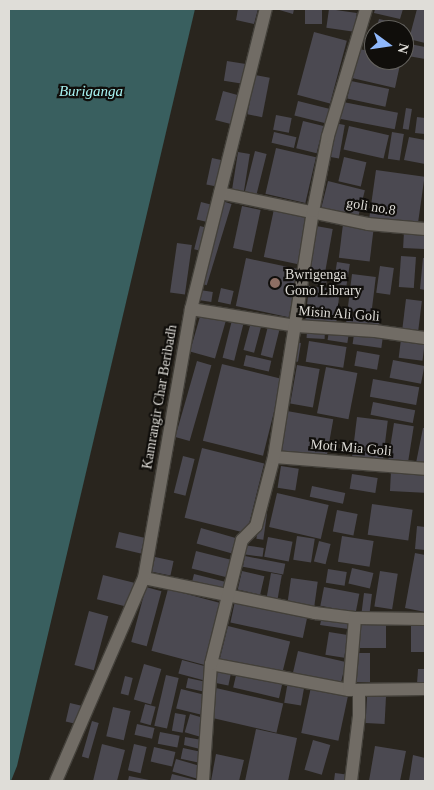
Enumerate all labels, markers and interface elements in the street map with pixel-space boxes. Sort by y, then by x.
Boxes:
north arrow [364,20,414,70]
text: N [395,42,412,55]
water label: Buriganga [59,83,123,101]
street label: goli no.8 [345,195,397,219]
place label: Bwrigenga Gono Library [285,267,362,300]
marker: Bwrigenga Gono Library [269,277,281,289]
street label: Misin Ali Goli [297,303,381,325]
street label: Kamrangir Char Beribadh [139,324,181,470]
street label: Moti Mia Goli [310,436,392,460]

